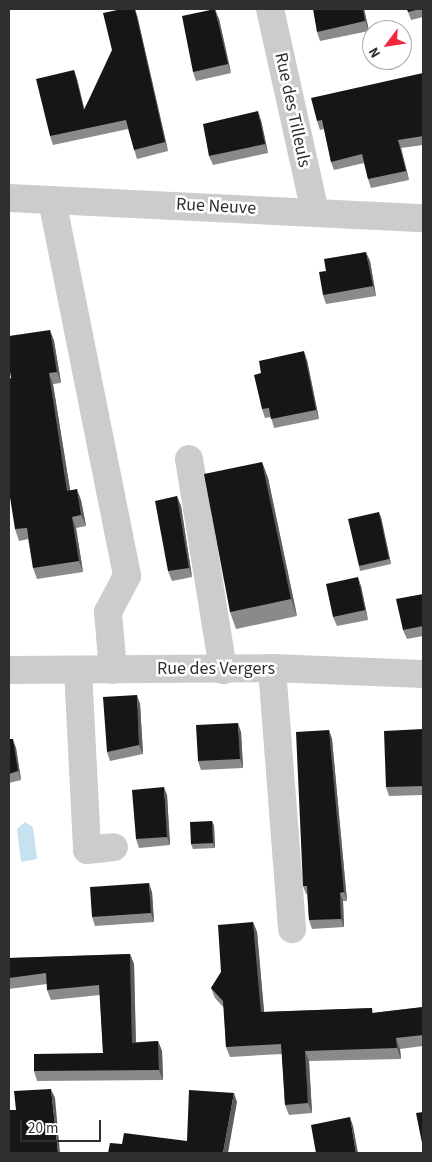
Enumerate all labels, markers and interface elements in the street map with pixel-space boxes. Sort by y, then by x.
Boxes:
north arrow [362,20,412,70]
text: N [364,43,386,61]
street label: Rue des Tilleuls [269,51,315,169]
street label: Rue Neuve [175,194,257,220]
street label: Rue des Vergers [157,658,275,680]
scale bar [22,1110,104,1142]
text: 20 m [28,1118,58,1139]

